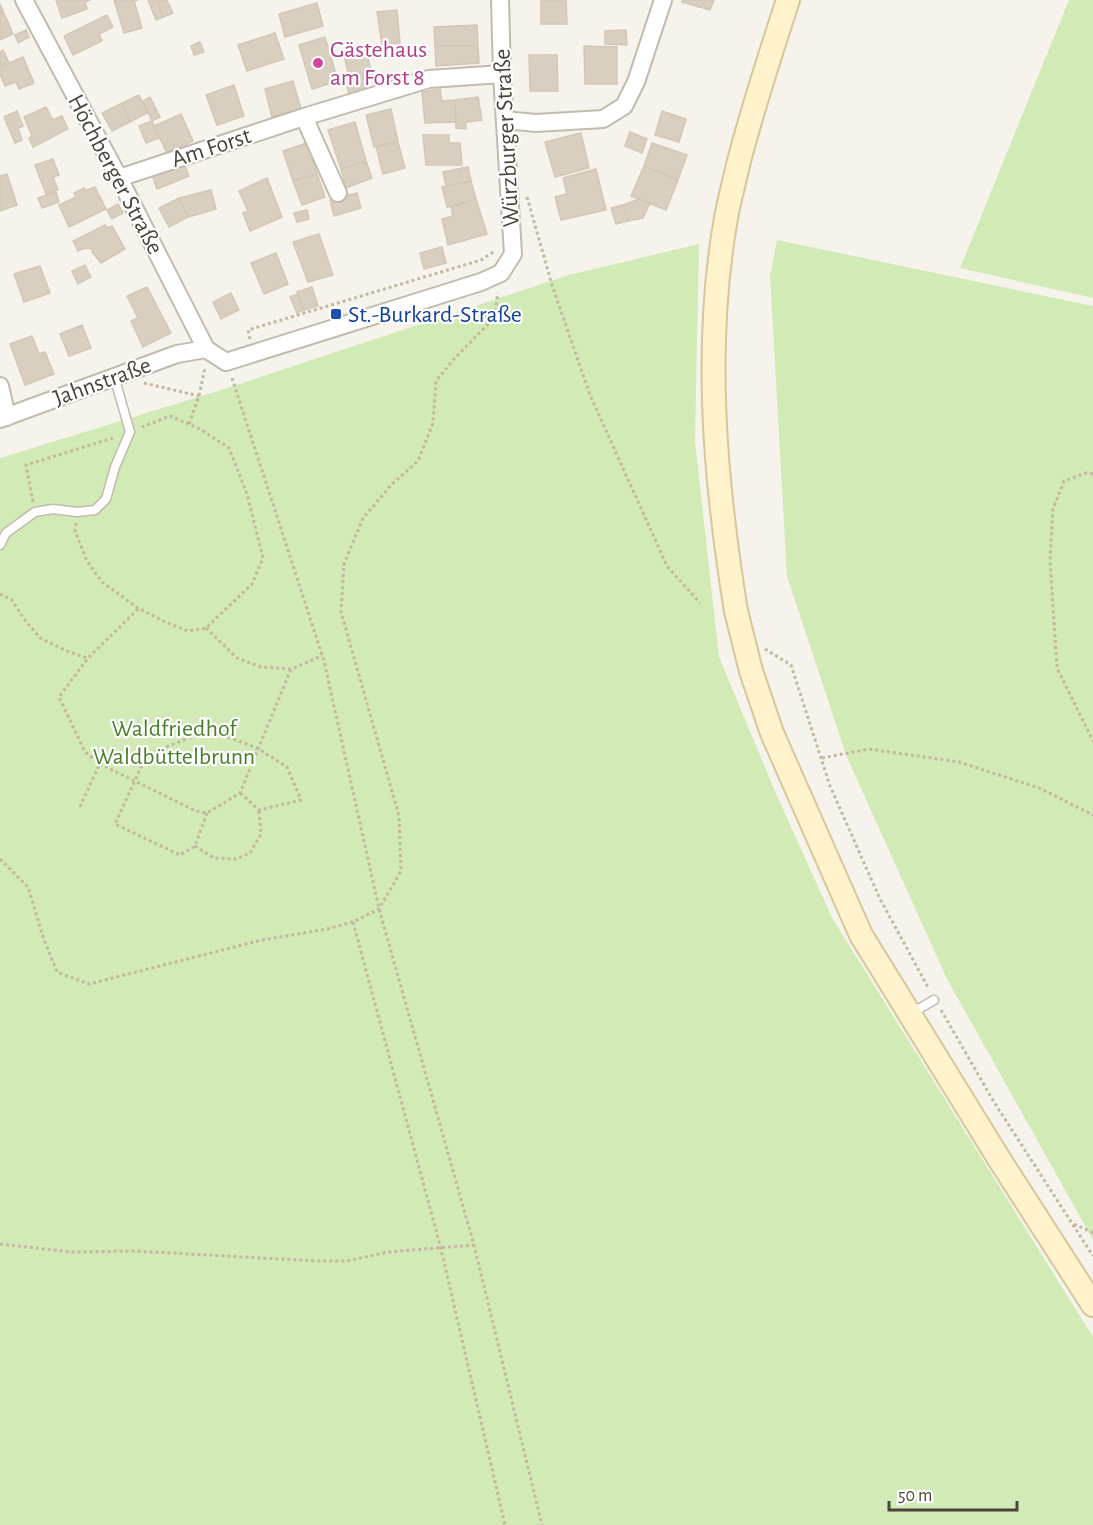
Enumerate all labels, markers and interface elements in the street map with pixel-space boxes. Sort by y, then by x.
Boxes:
place label: Gästehaus am Forst 8 [330,38,427,90]
street label: Würzburger Straße [490,48,524,228]
marker: Gästehaus am Forst 8 [311,56,325,70]
street label: Höchberger Straße [63,91,167,258]
street label: Am Forst [169,124,254,172]
place label: St.-Burkard-Straße [348,303,522,327]
marker: St.-Burkard-Straße [329,307,343,321]
street label: Jahnstraße [50,353,154,411]
park label: Waldfriedhof Waldbüttelbrunn [93,717,255,769]
scale bar [889,1474,1016,1512]
text: 50 m [898,1487,932,1505]

